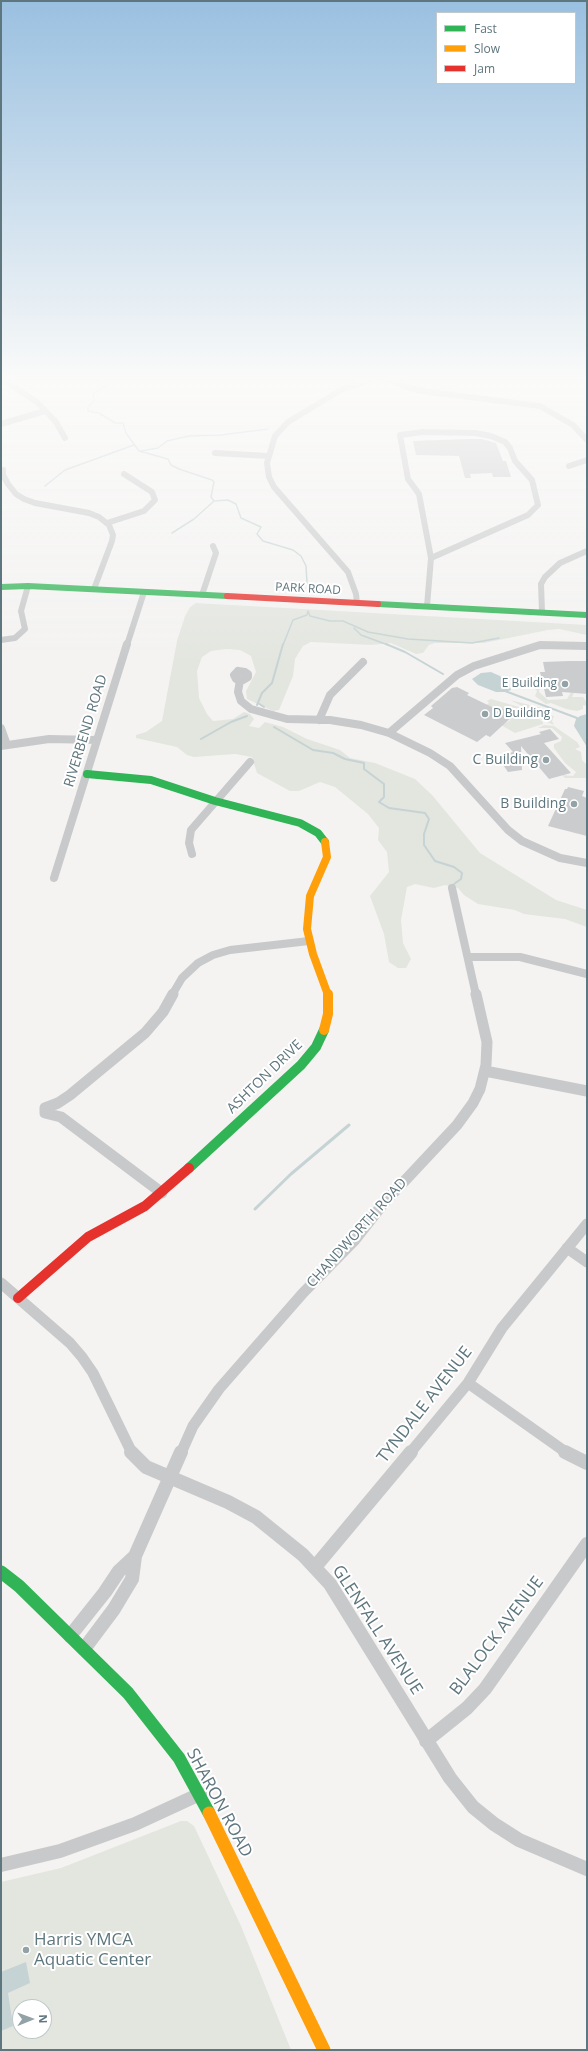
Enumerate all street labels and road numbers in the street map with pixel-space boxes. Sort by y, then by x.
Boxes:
street label: PARK ROAD [275,580,341,598]
street label: RIVERBEND ROAD [61,673,111,789]
street label: ASHTON DRIVE [224,1037,306,1117]
street label: CHANDWORTH ROAD [303,1175,411,1291]
street label: TYNDALE AVENUE [373,1343,477,1467]
street label: GLENFALL AVENUE [328,1561,426,1699]
street label: BLALOCK AVENUE [446,1573,548,1699]
street label: SHARON ROAD [182,1745,256,1861]

